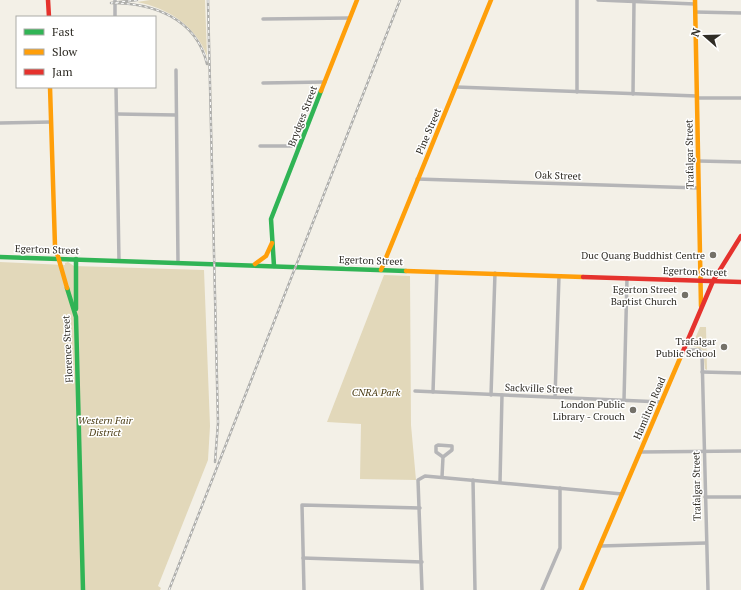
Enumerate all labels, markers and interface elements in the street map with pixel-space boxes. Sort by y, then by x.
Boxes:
legend [16,16,156,88]
north arrow [685,16,725,56]
text: Fast [52,24,75,39]
text: N [688,26,704,39]
text: Slow [52,44,78,59]
text: Jam [52,64,73,79]
street label: Brydges Street [285,83,320,149]
street label: Pine Street [413,106,444,156]
street label: Trafalgar Street [682,119,697,189]
street label: Oak Street [534,168,582,183]
street label: Egerton Street [15,242,80,257]
place label: Duc Quang Buddhist Centre [581,249,705,262]
marker: Duc Quang Buddhist Centre [708,250,718,260]
street label: Egerton Street [339,253,404,268]
street label: Egerton Street [663,264,728,279]
place label: Egerton Street Baptist Church [611,283,677,308]
marker: Egerton Street Baptist Church [680,290,690,300]
street label: Florence Street [59,315,76,383]
place label: Trafalgar Public School [656,335,716,360]
marker: Trafalgar Public School [719,342,729,352]
street label: Hamilton Road [630,374,669,442]
street label: Sackville Street [505,381,574,396]
park label: CNRA Park [352,386,400,399]
place label: London Public Library - Crouch [553,398,625,423]
marker: London Public Library - Crouch [628,405,638,415]
park label: Western Fair District [78,414,133,439]
street label: Trafalgar Street [689,451,704,521]

